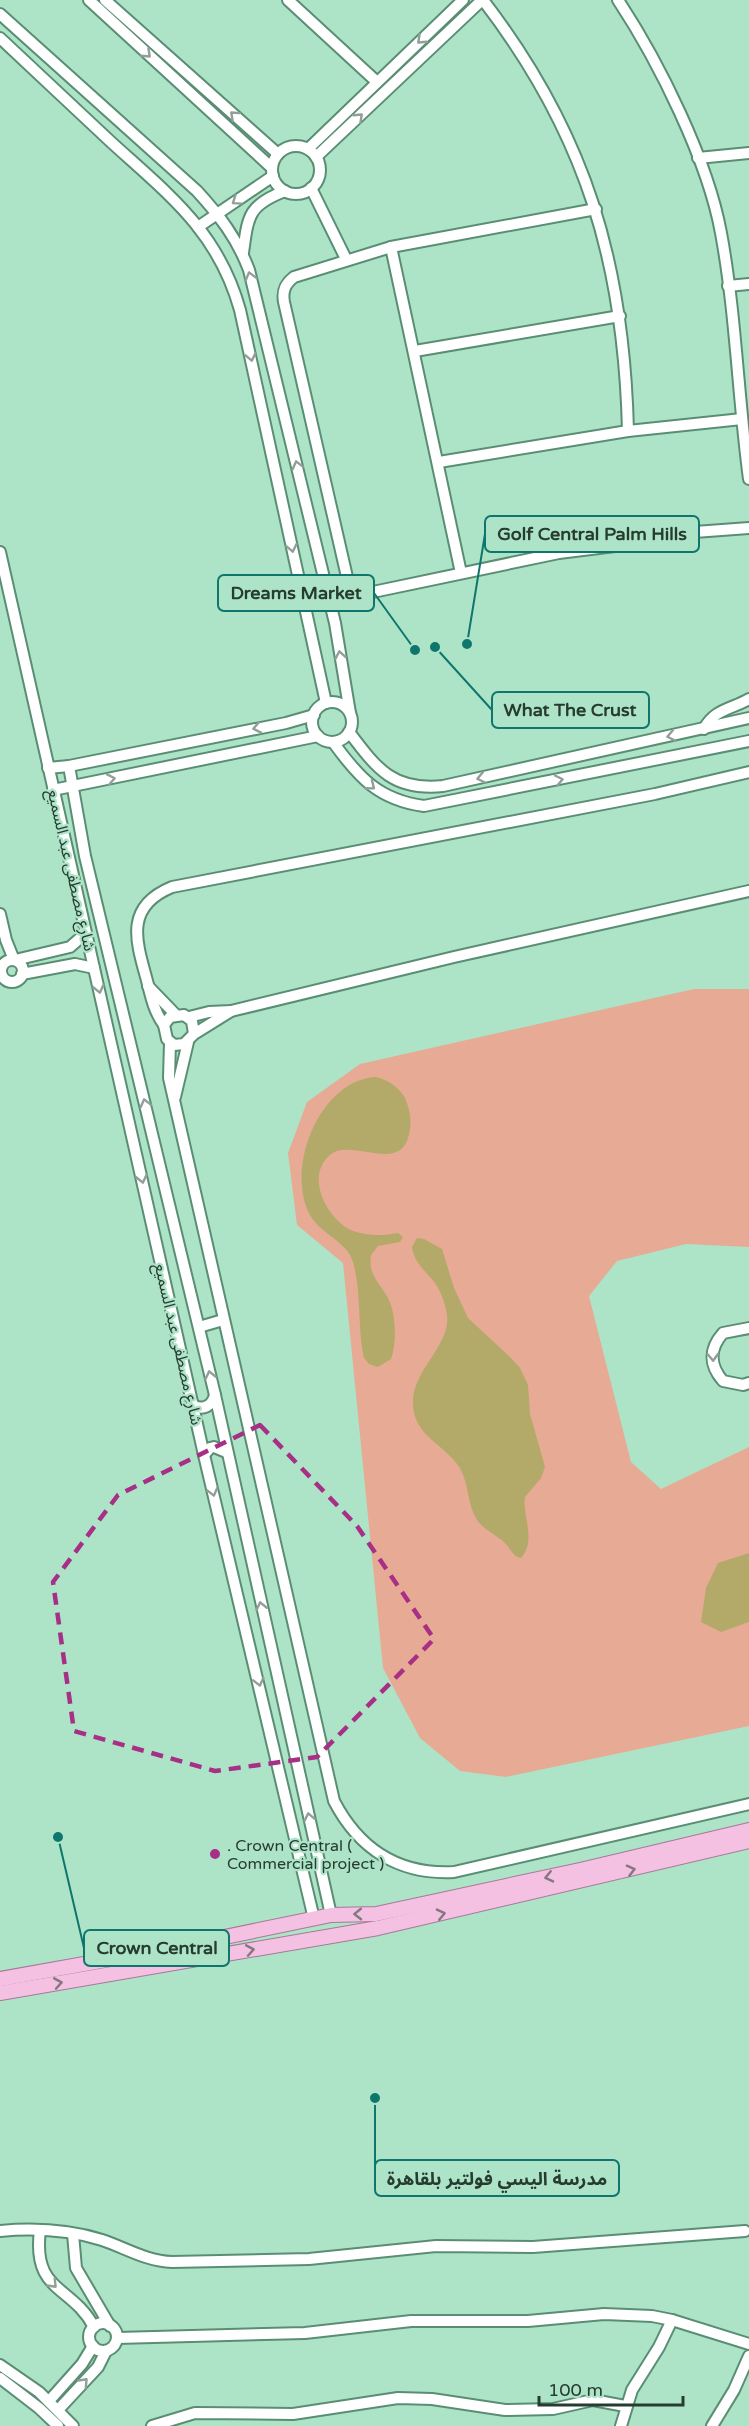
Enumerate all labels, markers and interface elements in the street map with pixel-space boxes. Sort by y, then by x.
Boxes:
one-way arrow [417,33,428,44]
one-way arrow [141,47,151,58]
one-way arrow [231,111,241,122]
one-way arrow [352,113,362,124]
one-way arrow [232,194,243,205]
one-way arrow [245,271,257,282]
one-way arrow [243,352,256,362]
one-way arrow [291,461,304,471]
callout: Golf Central Palm Hills [485,516,699,552]
text: Golf Central Palm Hills [497,523,687,545]
one-way arrow [285,543,298,553]
callout: Dreams Market [218,575,374,611]
text: Dreams Market [230,582,362,604]
one-way arrow [335,651,347,660]
callout: What The Crust [492,692,649,728]
text: What The Crust [504,699,637,721]
one-way arrow [252,721,262,734]
one-way arrow [667,729,677,742]
one-way arrow [476,771,486,784]
one-way arrow [106,773,116,786]
one-way arrow [553,774,563,787]
one-way arrow [365,778,376,789]
street label: شارع مصطفى عبد السميع [41,787,99,954]
one-way arrow [92,984,105,994]
one-way arrow [139,1099,152,1109]
one-way arrow [134,1174,147,1184]
street label: شارع مصطفى عبد السميع [148,1261,206,1428]
one-way arrow [707,1353,720,1362]
one-way arrow [204,1370,217,1380]
one-way arrow [205,1487,218,1497]
one-way arrow [256,1601,269,1611]
one-way arrow [251,1677,264,1687]
one-way arrow [303,1812,316,1822]
place label: . Crown Central ( Commercial project ) [227,1836,384,1874]
marker: . Crown Central ( Commercial project ) [208,1847,222,1861]
one-way arrow [626,1864,636,1877]
one-way arrow [544,1869,554,1882]
one-way arrow [353,1908,362,1920]
one-way arrow [436,1908,446,1921]
callout: Crown Central [84,1930,229,1966]
text: Crown Central [96,1937,218,1959]
one-way arrow [244,1944,254,1957]
one-way arrow [53,1978,62,1990]
callout: مدرسة اليسي فولتير بلقاهرة [375,2160,619,2196]
text: مدرسة اليسي فولتير بلقاهرة [387,2168,607,2193]
one-way arrow [46,2276,57,2287]
scale bar [539,2369,683,2407]
one-way arrow [77,2379,88,2390]
text: 100 m [548,2379,603,2401]

